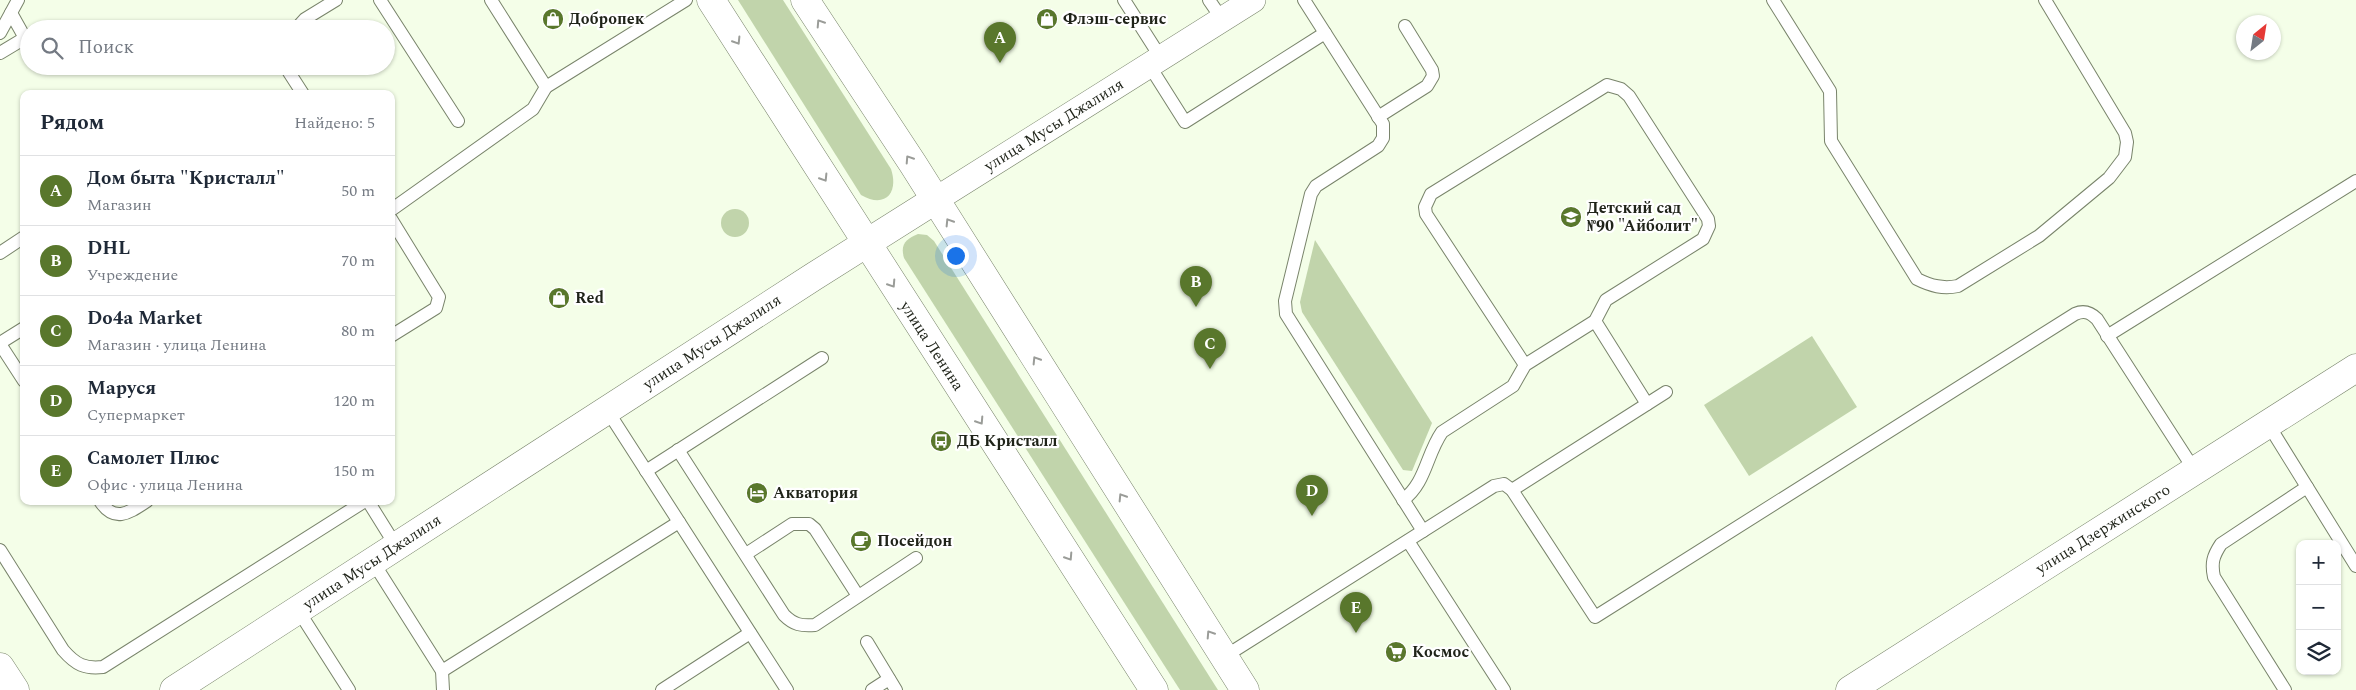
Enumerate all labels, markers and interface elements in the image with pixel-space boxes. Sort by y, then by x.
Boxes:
shop icon: Добропек [541,7,565,31]
place label: Добропек [569,7,645,31]
shop icon: Флэш-сервис [1035,7,1059,31]
place label: Флэш-сервис [1063,7,1167,31]
north arrow [2236,15,2281,60]
one-way arrow [817,19,826,29]
search box [20,20,395,75]
pin: A [984,22,1016,63]
text: Поиск [78,33,134,62]
icon: search [38,34,66,62]
one-way arrow [731,36,740,45]
street label: улица Мусы Джалиля [979,72,1128,178]
text: Рядом [40,107,104,139]
text: Найдено: 5 [294,111,375,135]
one-way arrow [906,155,915,164]
text: Дом быта "Кристалл" [87,164,285,193]
one-way arrow [818,173,827,182]
text: A [50,179,62,203]
text: 50 m [341,179,375,203]
text: Магазин [87,193,151,217]
place label: Детский сад №90 "Айболит" [1587,196,1698,238]
school or university icon: Детский сад №90 "Айболит" [1559,205,1583,229]
one-way arrow [946,218,955,228]
text: DHL [87,234,130,263]
your location [943,243,969,269]
text: B [50,249,62,273]
text: 70 m [341,249,375,273]
text: Учреждение [87,263,178,287]
pin: B [1180,266,1212,307]
one-way arrow [886,279,895,288]
shop icon: Red [547,286,571,310]
place label: Red [575,286,604,310]
street label: улица Мусы Джалиля [637,288,786,396]
street label: улица Ленина [893,296,970,396]
text: Do4a Market [87,304,203,333]
text: C [50,319,62,343]
text: 80 m [341,319,375,343]
pin: C [1194,328,1226,369]
text: Магазин · улица Ленина [87,333,266,357]
one-way arrow [1032,356,1042,365]
text: Маруся [87,374,156,403]
text: D [50,389,62,413]
text: 120 m [333,389,375,413]
text: Супермаркет [87,403,185,427]
one-way arrow [974,415,984,424]
bus stop icon: ДБ Кристалл [929,429,953,453]
place label: ДБ Кристалл [957,429,1058,453]
text: Самолет Плюс [87,444,220,473]
text: E [51,459,61,483]
text: 150 m [333,459,375,483]
text: Офис · улица Ленина [87,473,243,497]
pin: D [1296,475,1328,516]
street label: улица Дзержинского [2030,478,2175,581]
hotel icon: Акватория [745,481,769,505]
place label: Акватория [773,481,858,505]
one-way arrow [1119,493,1129,502]
street label: улица Мусы Джалиля [297,508,446,616]
cafe icon: Посейдон [849,529,873,553]
place label: Посейдон [877,529,952,553]
map controls [2296,540,2341,675]
button: + [2296,540,2341,585]
one-way arrow [1063,551,1072,561]
button: − [2296,585,2341,630]
pin: E [1340,592,1372,633]
button: layers [2296,630,2341,675]
one-way arrow [1206,631,1216,640]
supermarket icon: Космос [1384,640,1408,664]
place label: Космос [1412,640,1470,664]

